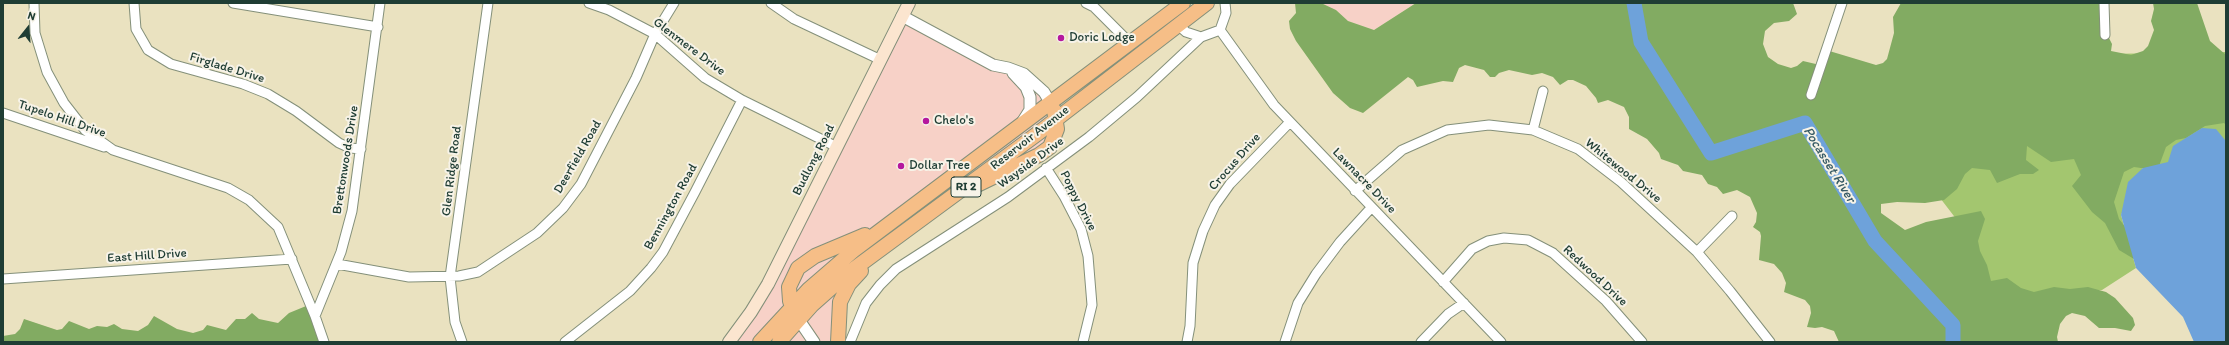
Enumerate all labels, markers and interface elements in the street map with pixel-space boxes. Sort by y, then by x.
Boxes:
north arrow [8,8,48,48]
text: N [26,9,37,23]
street label: Glenmere Drive [650,15,728,79]
place label: Doric Lodge [1069,30,1135,46]
marker: Doric Lodge [1056,33,1066,43]
street label: Firglade Drive [188,49,266,87]
street label: Tupelo Hill Drive [16,97,108,141]
street label: Reservoir Avenue [988,102,1072,174]
street label: Brettonwoods Drive [330,105,362,215]
place label: Chelo's [934,113,974,129]
marker: Chelo's [921,116,931,126]
street label: Deerfield Road [551,117,605,197]
street label: Budlong Road [789,122,839,198]
water label: Pocasset River [1799,124,1859,206]
street label: Glen Ridge Road [439,125,465,217]
street label: Crocus Drive [1206,130,1264,194]
street label: Wayside Drive [995,134,1067,192]
street label: Whitewood Drive [1582,135,1664,207]
street label: Lawnacre Drive [1329,145,1399,217]
place label: Dollar Tree [909,158,970,174]
street label: Bennington Road [641,161,701,253]
marker: Dollar Tree [896,161,906,171]
street label: Poppy Drive [1056,168,1100,234]
road number: RI 2 [951,177,981,197]
street label: Redwood Drive [1560,242,1630,310]
street label: East Hill Drive [107,245,187,267]

